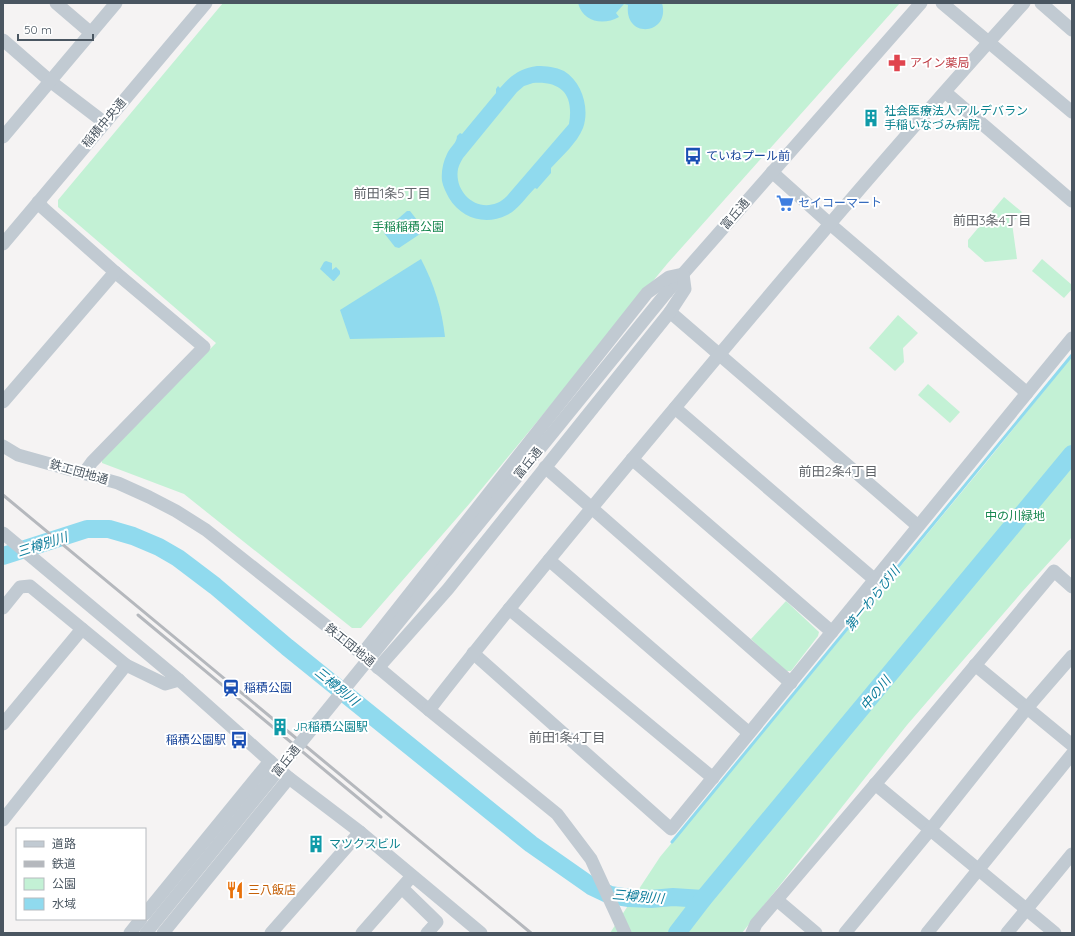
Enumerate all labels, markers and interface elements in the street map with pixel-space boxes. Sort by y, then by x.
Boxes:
scale bar [18,16,93,42]
text: 50 m [24,22,52,37]
pharmacy icon: アイン薬局 [887,53,907,73]
place label: アイン薬局 [910,55,969,70]
street label: 稲積中央通 [79,95,129,150]
place label: 社会医療法人アルデバラン 手稲いなづみ病院 [884,103,1028,132]
building icon: 社会医療法人アルデバラン 手稲いなづみ病院 [861,108,881,128]
bus stop icon: ていねプール前 [683,146,703,166]
place label: ていねプール前 [706,148,790,163]
district label: 前田1条5丁目 [354,185,430,201]
supermarket icon: セイコーマート [775,193,795,213]
street label: 富丘通 [717,195,752,232]
place label: セイコーマート [798,195,882,210]
district label: 前田3条4丁目 [953,212,1031,228]
park label: 手稲稲積公園 [372,219,444,234]
street label: 富丘通 [510,444,545,481]
street label: 鉄工団地通 [48,456,110,487]
district label: 前田2条4丁目 [798,463,878,479]
park label: 中の川緑地 [985,508,1045,523]
water label: 三樽別川 [15,528,71,560]
water label: 第一わらび川 [841,561,904,633]
street label: 鉄工団地通 [322,620,378,669]
water label: 三樽別川 [312,663,364,710]
water label: 中の川 [857,671,895,713]
station icon: 稲積公園 [221,678,241,698]
place label: 稲積公園 [244,680,292,695]
building icon: JR稲積公園駅 [270,717,290,737]
place label: JR稲積公園駅 [293,719,368,734]
district label: 前田1条4丁目 [529,729,605,745]
bus stop icon: 稲積公園駅 [229,730,249,750]
place label: 稲積公園駅 [166,732,226,747]
street label: 富丘通 [268,742,303,779]
legend [16,828,146,920]
building icon: マツクスビル [306,834,326,854]
text: 道路 [52,836,76,851]
place label: マツクスビル [329,836,401,851]
text: 鉄道 [52,856,76,871]
text: 公園 [52,876,76,891]
restaurant icon: 三八飯店 [225,880,245,900]
place label: 三八飯店 [248,882,296,897]
water label: 三樽別川 [611,886,667,906]
text: 水域 [52,896,76,911]

